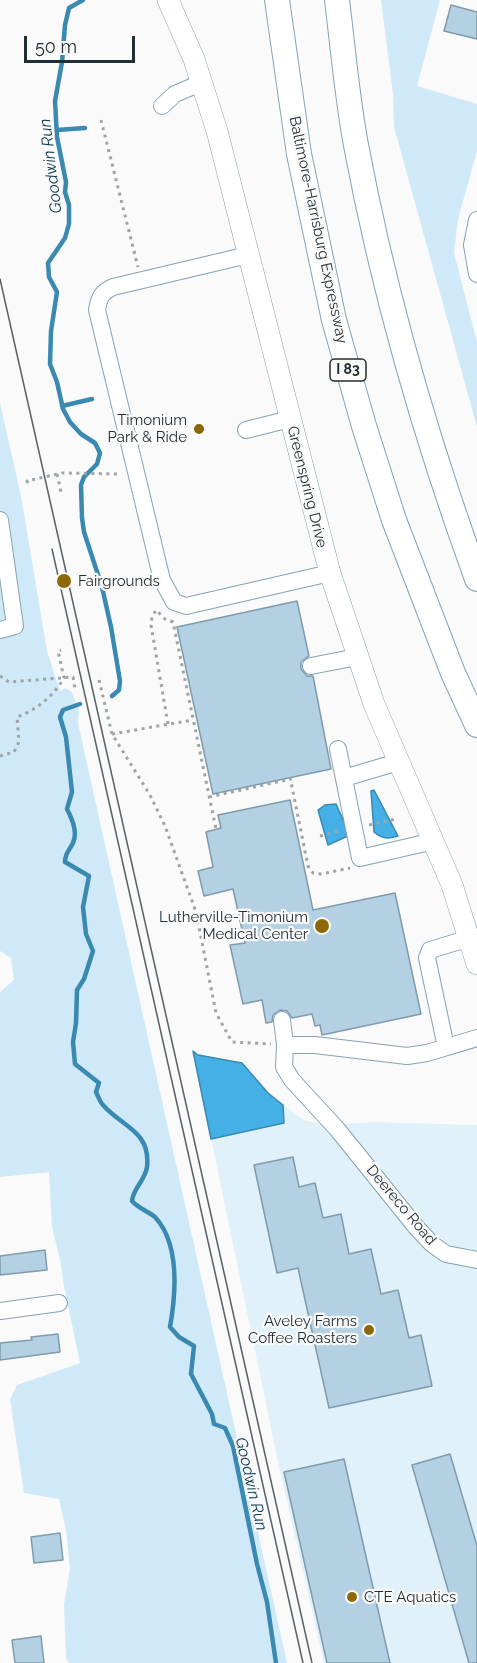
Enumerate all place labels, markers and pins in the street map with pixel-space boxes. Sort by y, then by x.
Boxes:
place label: Timonium Park & Ride [108,411,187,446]
marker: Timonium Park & Ride [192,422,206,436]
marker: Fairgrounds [55,572,73,590]
place label: Fairgrounds [78,572,160,590]
place label: Lutherville-Timonium Medical Center [159,908,308,943]
marker: Lutherville-Timonium Medical Center [313,917,331,935]
place label: Aveley Farms Coffee Roasters [248,1312,357,1347]
marker: Aveley Farms Coffee Roasters [362,1323,376,1337]
place label: CTE Aquatics [364,1588,456,1606]
marker: CTE Aquatics [345,1590,359,1604]

